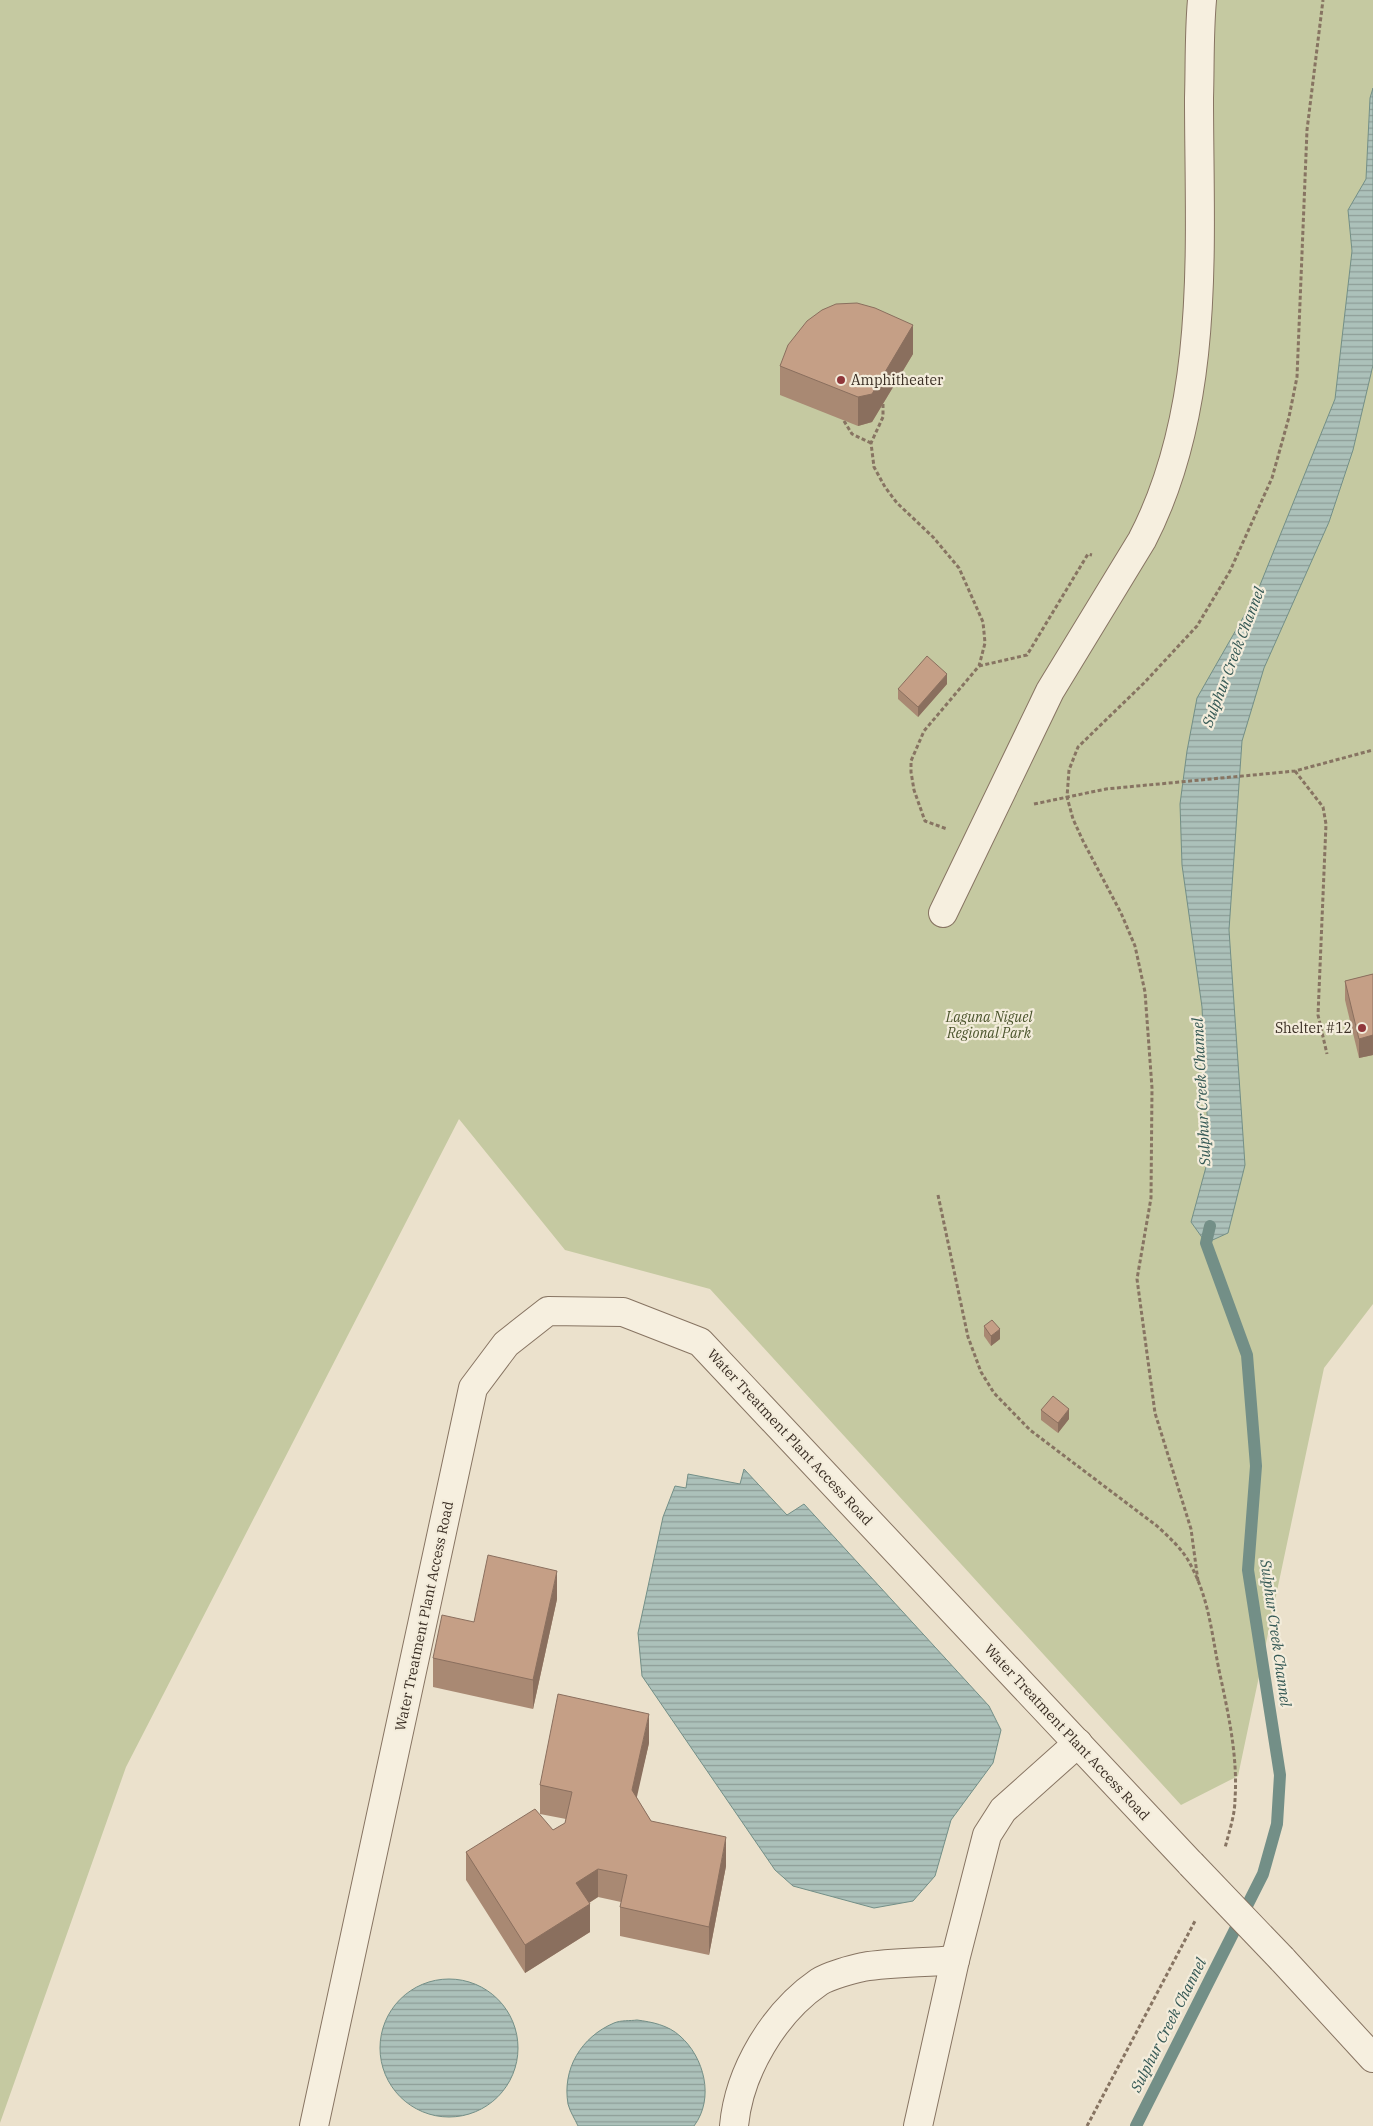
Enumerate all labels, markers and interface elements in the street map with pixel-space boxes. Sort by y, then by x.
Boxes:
place label: Amphitheater [851,371,944,389]
marker: Amphitheater [835,374,847,386]
water label: Sulphur Creek Channel [1197,584,1269,731]
park label: Laguna Niguel Regional Park [945,1008,1033,1042]
water label: Sulphur Creek Channel [1188,1017,1214,1168]
place label: Shelter #12 [1275,1019,1352,1037]
marker: Shelter #12 [1356,1022,1368,1034]
street label: Water Treatment Plant Access Road [703,1345,877,1529]
street label: Water Treatment Plant Access Road [391,1499,457,1733]
water label: Sulphur Creek Channel [1256,1557,1296,1709]
street label: Water Treatment Plant Access Road [980,1640,1154,1824]
water label: Sulphur Creek Channel [1125,1954,1210,2096]

